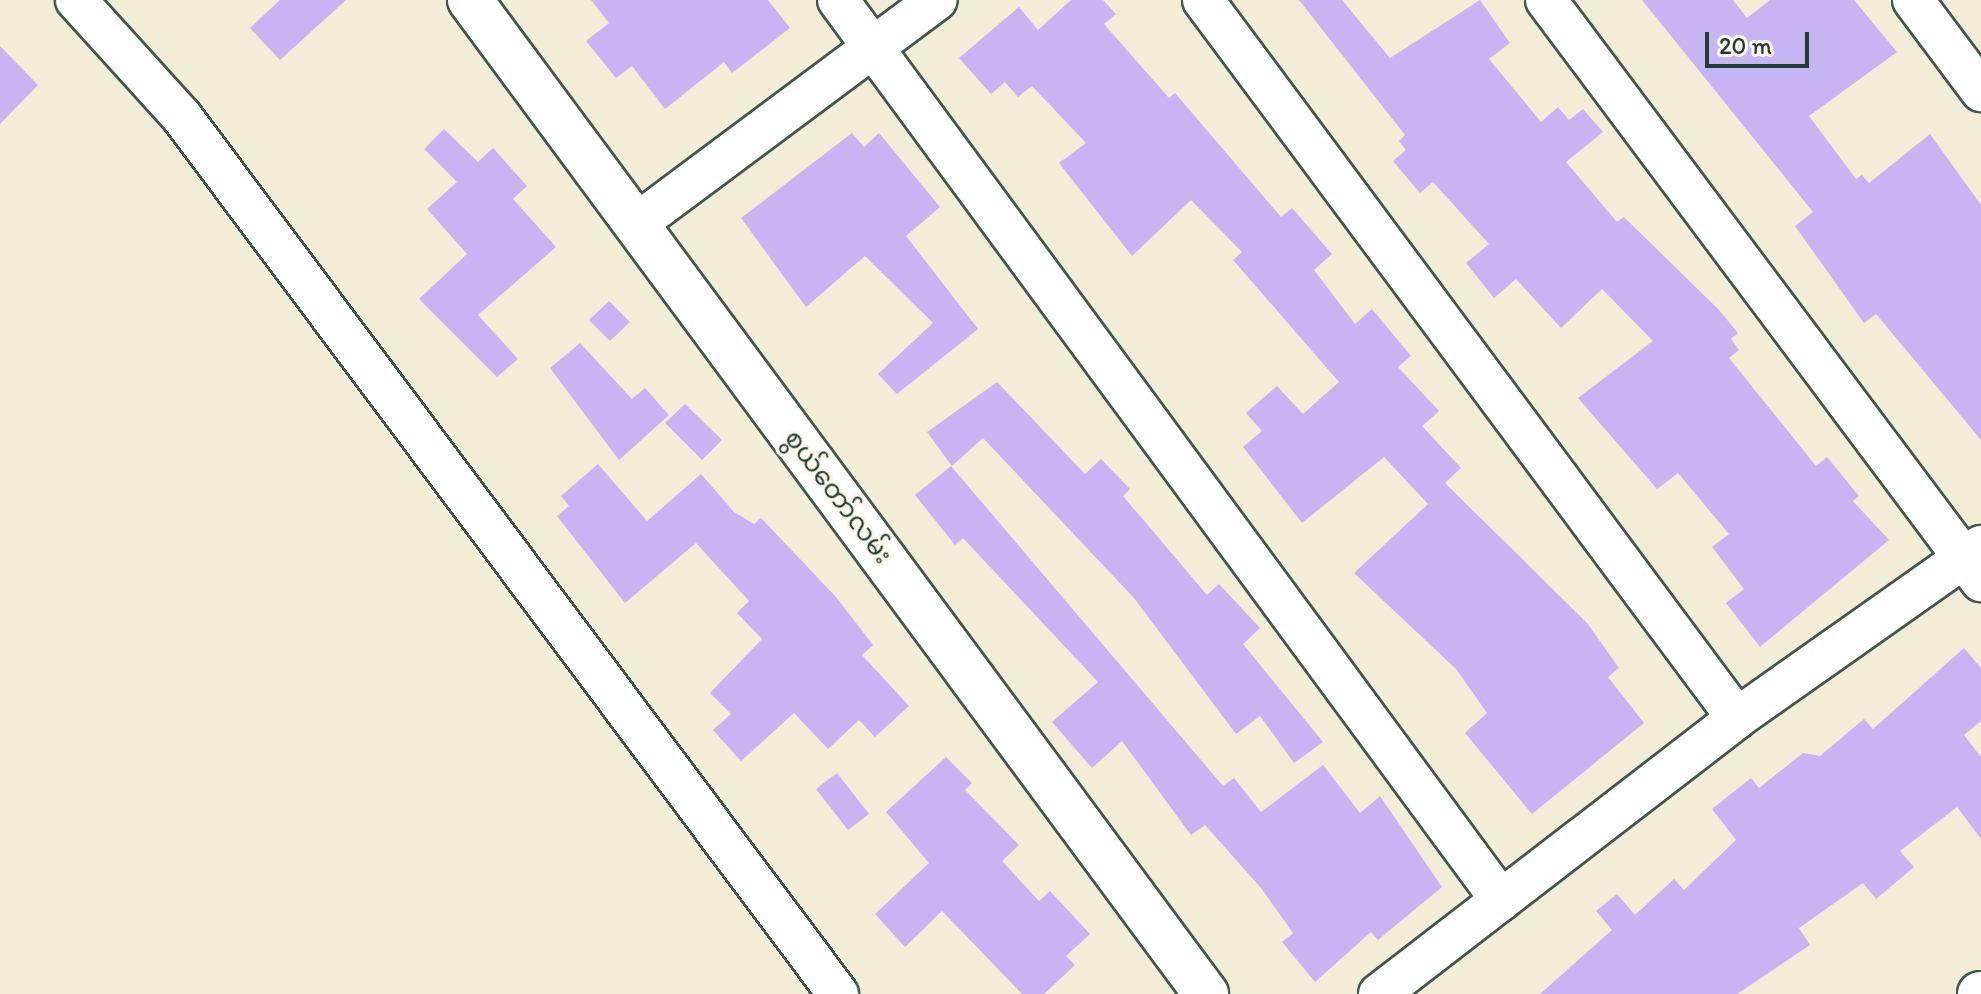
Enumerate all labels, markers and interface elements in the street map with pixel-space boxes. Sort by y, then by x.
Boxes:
scale bar [1709,16,1813,66]
text: 20 m [1719,31,1772,60]
street label: စွယ်တော်လမ်း [777,424,899,570]

